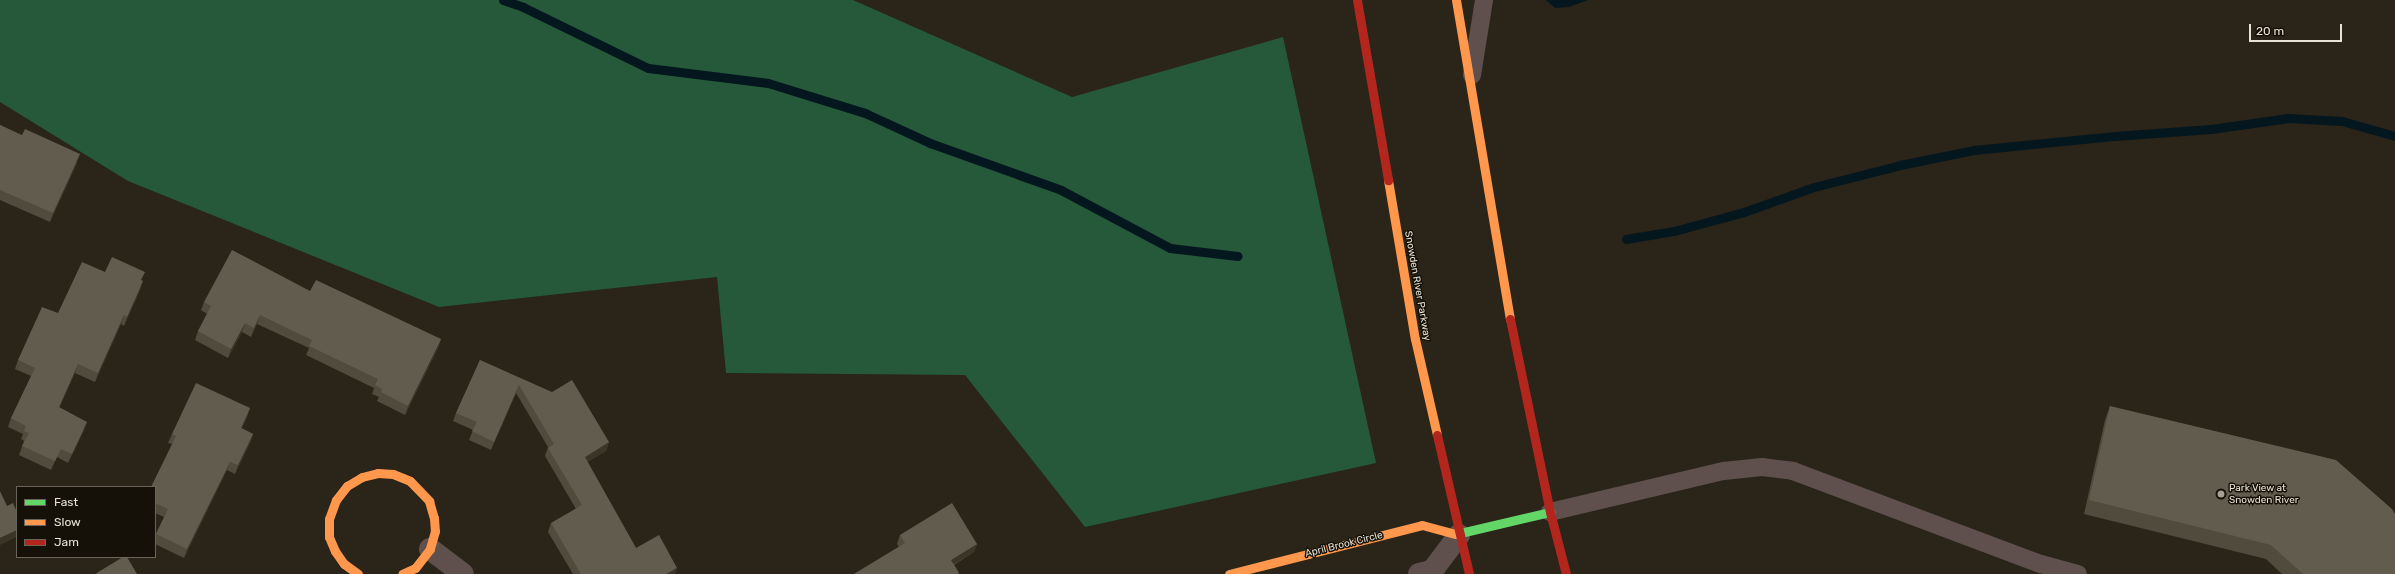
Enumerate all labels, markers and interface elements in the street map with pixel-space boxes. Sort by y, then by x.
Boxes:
scale bar [2251,16,2344,42]
text: 20 m [2256,24,2284,38]
street label: Snowden River Parkway [1401,230,1433,342]
place label: Park View at Snowden River [2229,482,2299,506]
legend [16,486,156,558]
marker: Park View at Snowden River [2216,489,2226,499]
text: Fast [54,495,78,509]
text: Slow [54,515,81,529]
street label: April Brook Circle [1304,530,1384,560]
text: Jam [54,535,79,549]

